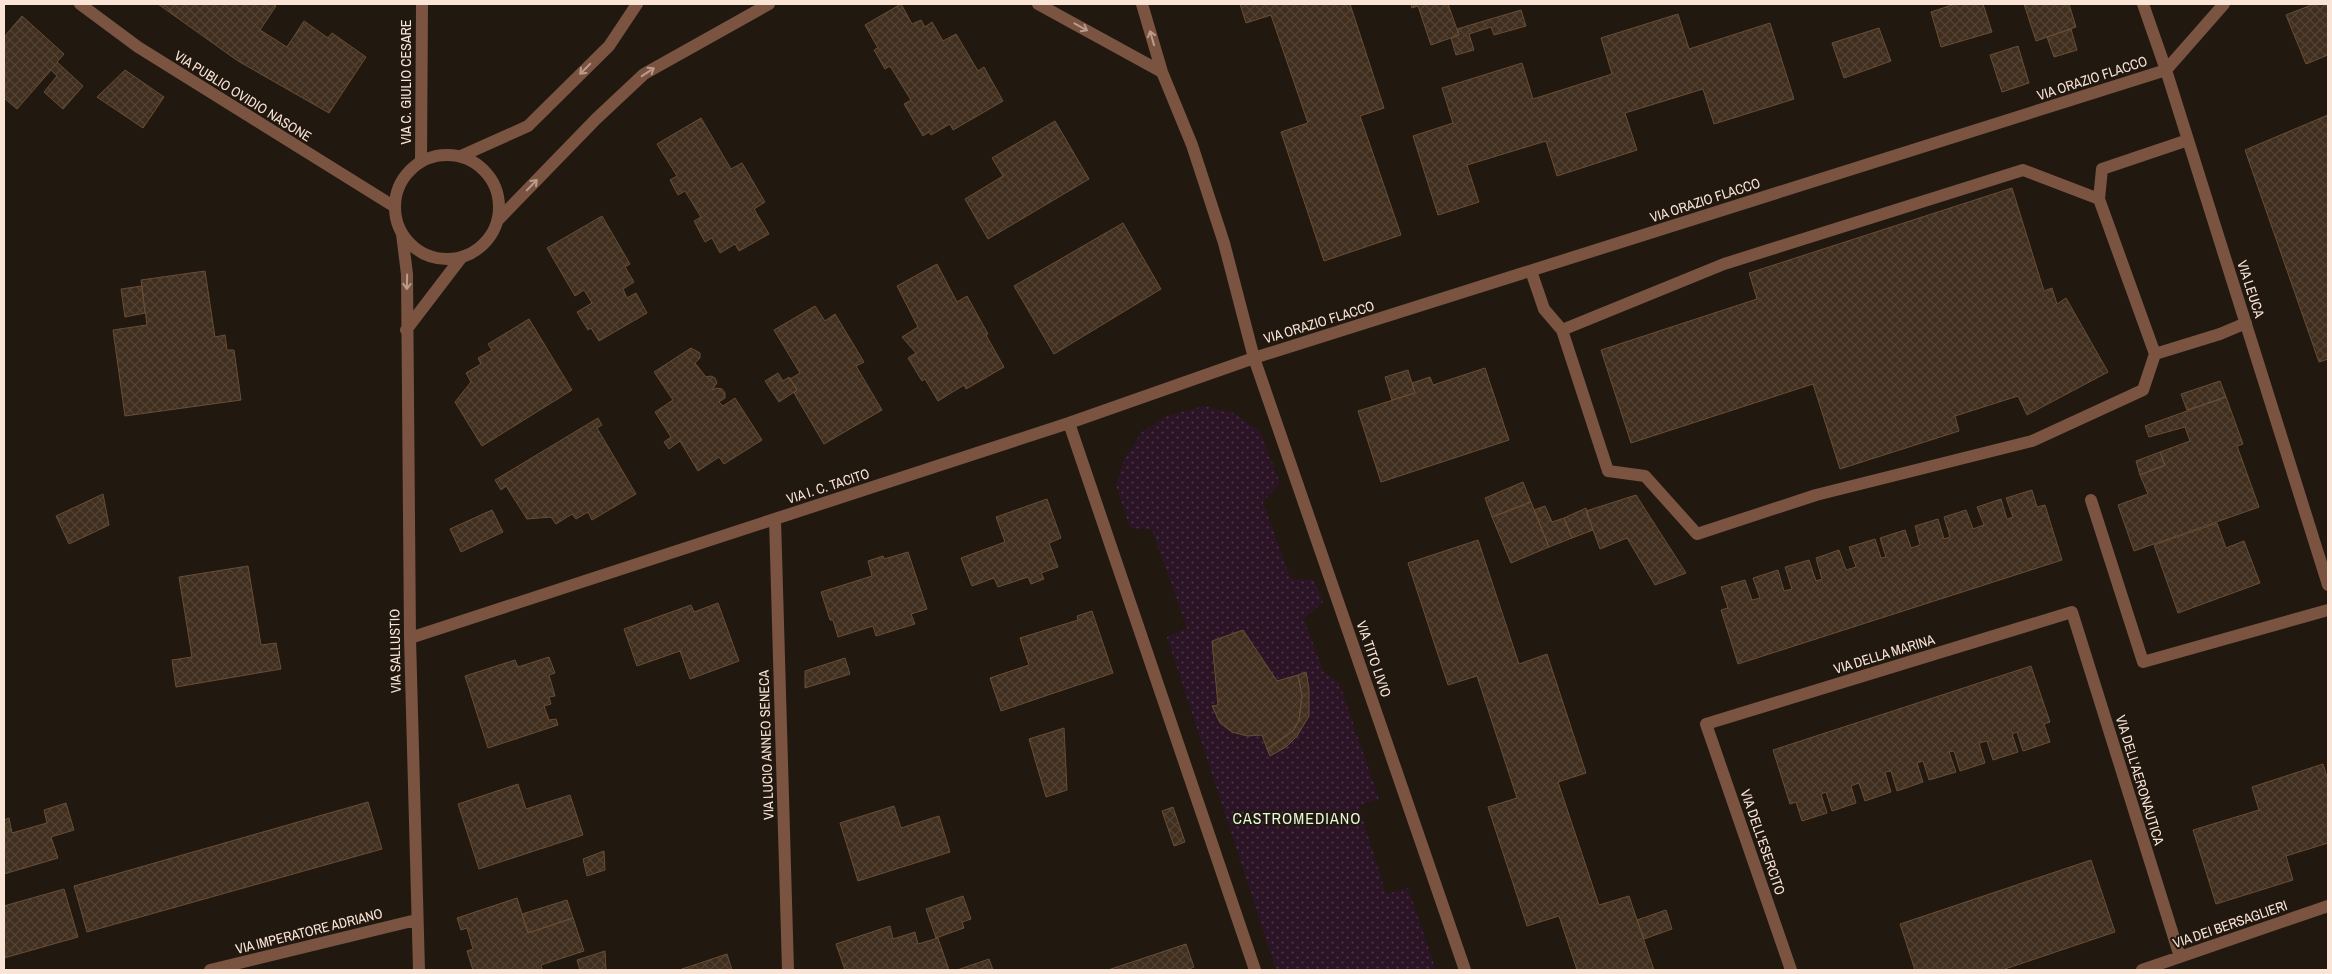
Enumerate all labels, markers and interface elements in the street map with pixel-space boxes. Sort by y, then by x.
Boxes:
street label: VIA C. GIULIO CESARE [397,19,415,145]
one-way arrow [1073,23,1087,33]
one-way arrow [1146,30,1156,46]
street label: VIA PUBLIO OVIDIO NASONE [171,46,315,146]
street label: VIA ORAZIO FLACCO [2035,52,2149,104]
one-way arrow [579,63,591,75]
one-way arrow [641,67,655,77]
street label: VIA ORAZIO FLACCO [1648,174,1762,226]
one-way arrow [526,179,538,192]
street label: VIA LEUCA [2233,258,2269,320]
one-way arrow [402,274,412,290]
street label: VIA ORAZIO FLACCO [1261,297,1377,347]
street label: VIA I. C. TACITO [784,464,872,508]
street label: VIA SALLUSTIO [385,609,405,693]
street label: VIA TITO LIVIO [1353,619,1395,700]
street label: VIA DELLA MARINA [1831,630,1937,678]
street label: VIA LUCIO ANNEO SENECA [754,669,778,820]
street label: VIA DELL'AERONAUTICA [2112,713,2168,847]
street label: VIA DELL'ESERCITO [1737,787,1790,897]
district label: CASTROMEDIANO [1233,807,1361,829]
street label: VIA DEI BERSAGLIERI [2170,896,2290,952]
street label: VIA IMPERATORE ADRIANO [234,904,384,958]

